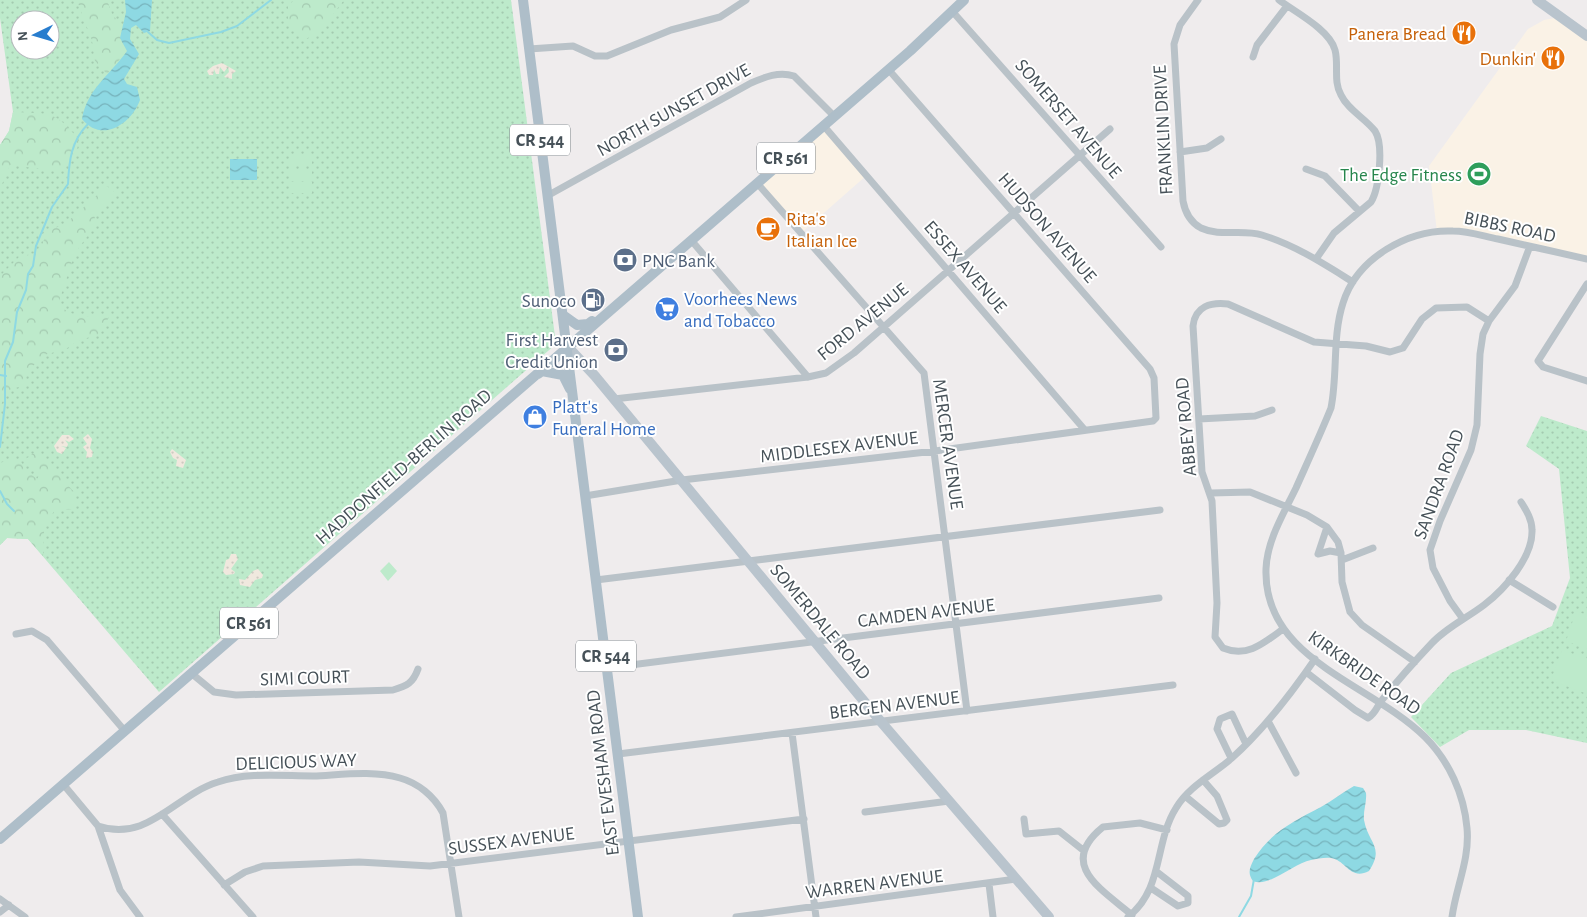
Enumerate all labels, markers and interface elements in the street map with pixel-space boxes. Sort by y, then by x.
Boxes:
north arrow [10,10,60,60]
restaurant icon: Panera Bread [1451,20,1477,46]
place label: Panera Bread [1348,25,1446,44]
text: N [16,31,30,42]
restaurant icon: Dunkin' [1540,45,1566,71]
place label: Dunkin' [1479,50,1536,69]
street label: SOMERSET AVENUE [1011,56,1124,182]
street label: NORTH SUNSET DRIVE [594,60,753,160]
street label: FRANKLIN DRIVE [1151,65,1176,195]
road number: CR 544 [510,124,570,156]
road number: CR 561 [757,142,815,174]
sports icon: The Edge Fitness [1466,161,1492,187]
place label: The Edge Fitness [1340,166,1462,185]
street label: HUDSON AVENUE [994,169,1100,287]
street label: BIBBS ROAD [1462,208,1557,246]
place label: Rita's Italian Ice [786,210,857,251]
cafe icon: Rita's Italian Ice [755,216,781,242]
street label: ESSEX AVENUE [920,217,1010,317]
bank icon: PNC Bank [612,247,638,273]
place label: PNC Bank [642,252,715,271]
street label: FORD AVENUE [814,280,912,364]
fuel station icon: Sunoco [580,287,606,313]
place label: Voorhees News and Tobacco [684,290,797,331]
place label: Sunoco [522,292,576,311]
supermarket icon: Voorhees News and Tobacco [654,296,680,322]
place label: First Harvest Credit Union [505,331,598,372]
bank icon: First Harvest Credit Union [603,337,629,363]
street label: ABBEY ROAD [1173,377,1200,477]
street label: MERCER AVENUE [929,378,966,511]
street label: HADDONFIELD-BERLIN ROAD [312,386,495,548]
place label: Platt's Funeral Home [552,398,656,439]
shop icon: Platt's Funeral Home [522,404,548,430]
street label: SANDRA ROAD [1411,427,1468,542]
street label: MIDDLESEX AVENUE [759,428,919,467]
street label: SOMERDALE ROAD [766,561,874,683]
street label: CAMDEN AVENUE [857,596,996,631]
road number: CR 561 [220,608,278,638]
street label: KIRKBRIDE ROAD [1305,628,1424,719]
road number: CR 544 [576,640,636,671]
street label: SIMI COURT [260,667,350,690]
street label: BERGEN AVENUE [828,688,960,723]
street label: EAST EVESHAM ROAD [584,689,623,857]
street label: DELICIOUS WAY [235,751,357,774]
street label: SUSSEX AVENUE [447,824,575,859]
street label: WARREN AVENUE [804,867,944,902]

